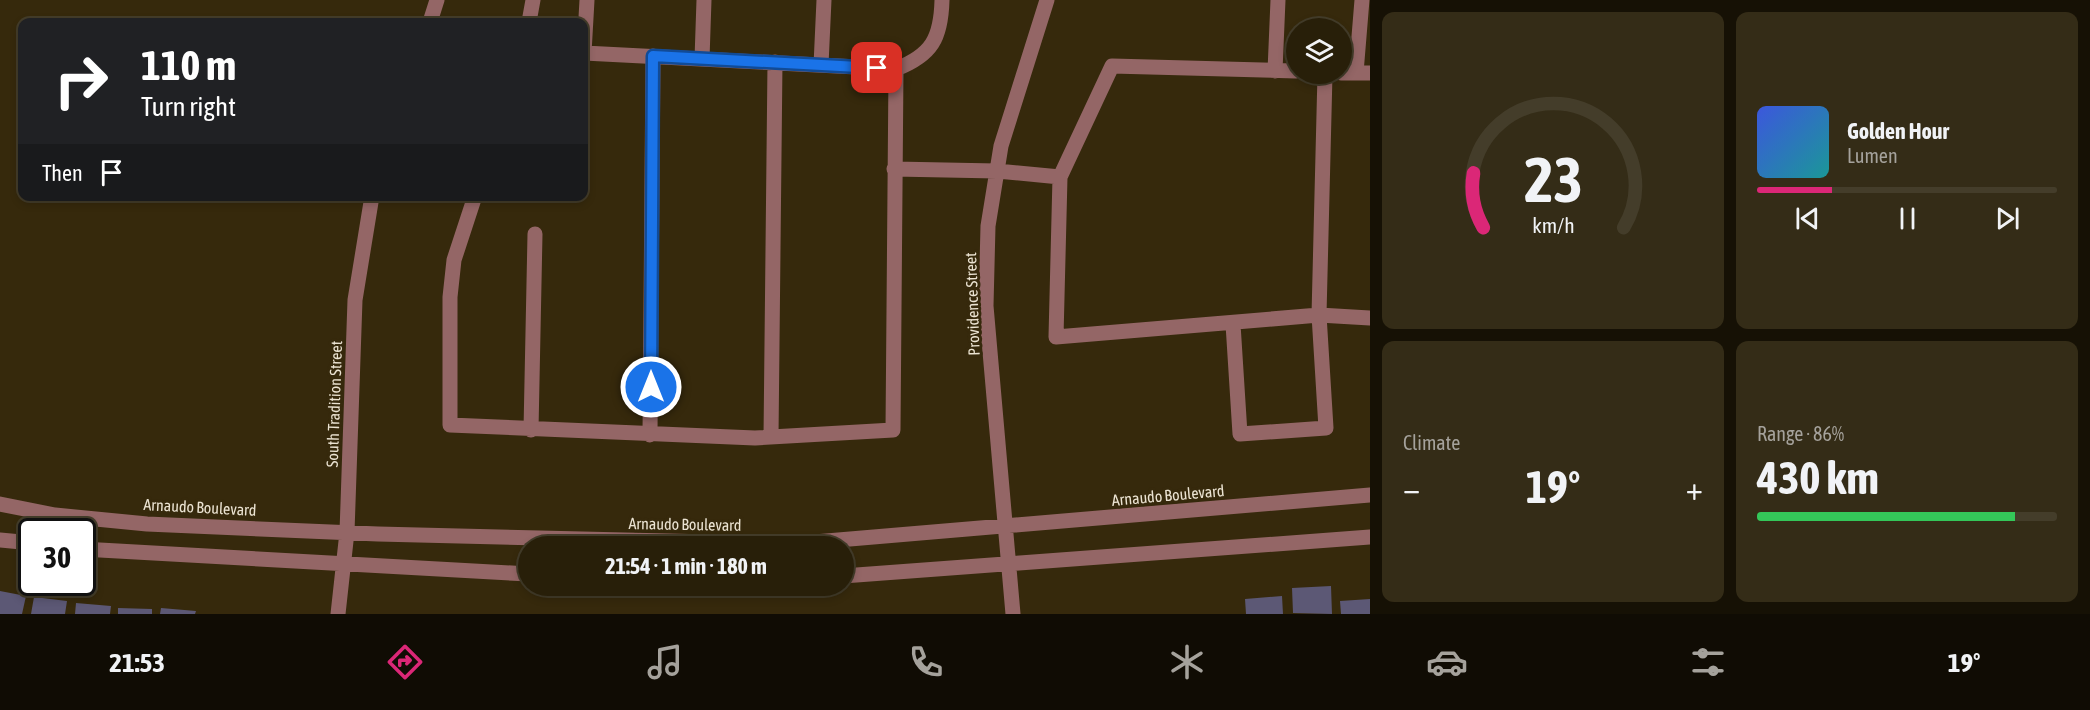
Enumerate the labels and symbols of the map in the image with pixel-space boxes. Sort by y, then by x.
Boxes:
pin [851,42,902,93]
street label: Providence Street [961,252,983,356]
street label: South Tradition Street [323,340,345,468]
position arrow [619,355,683,419]
street label: Arnaudo Boulevard [1111,481,1225,509]
street label: Arnaudo Boulevard [143,495,257,519]
street label: Arnaudo Boulevard [628,514,742,534]
speed limit sign: 30 [18,518,96,596]

